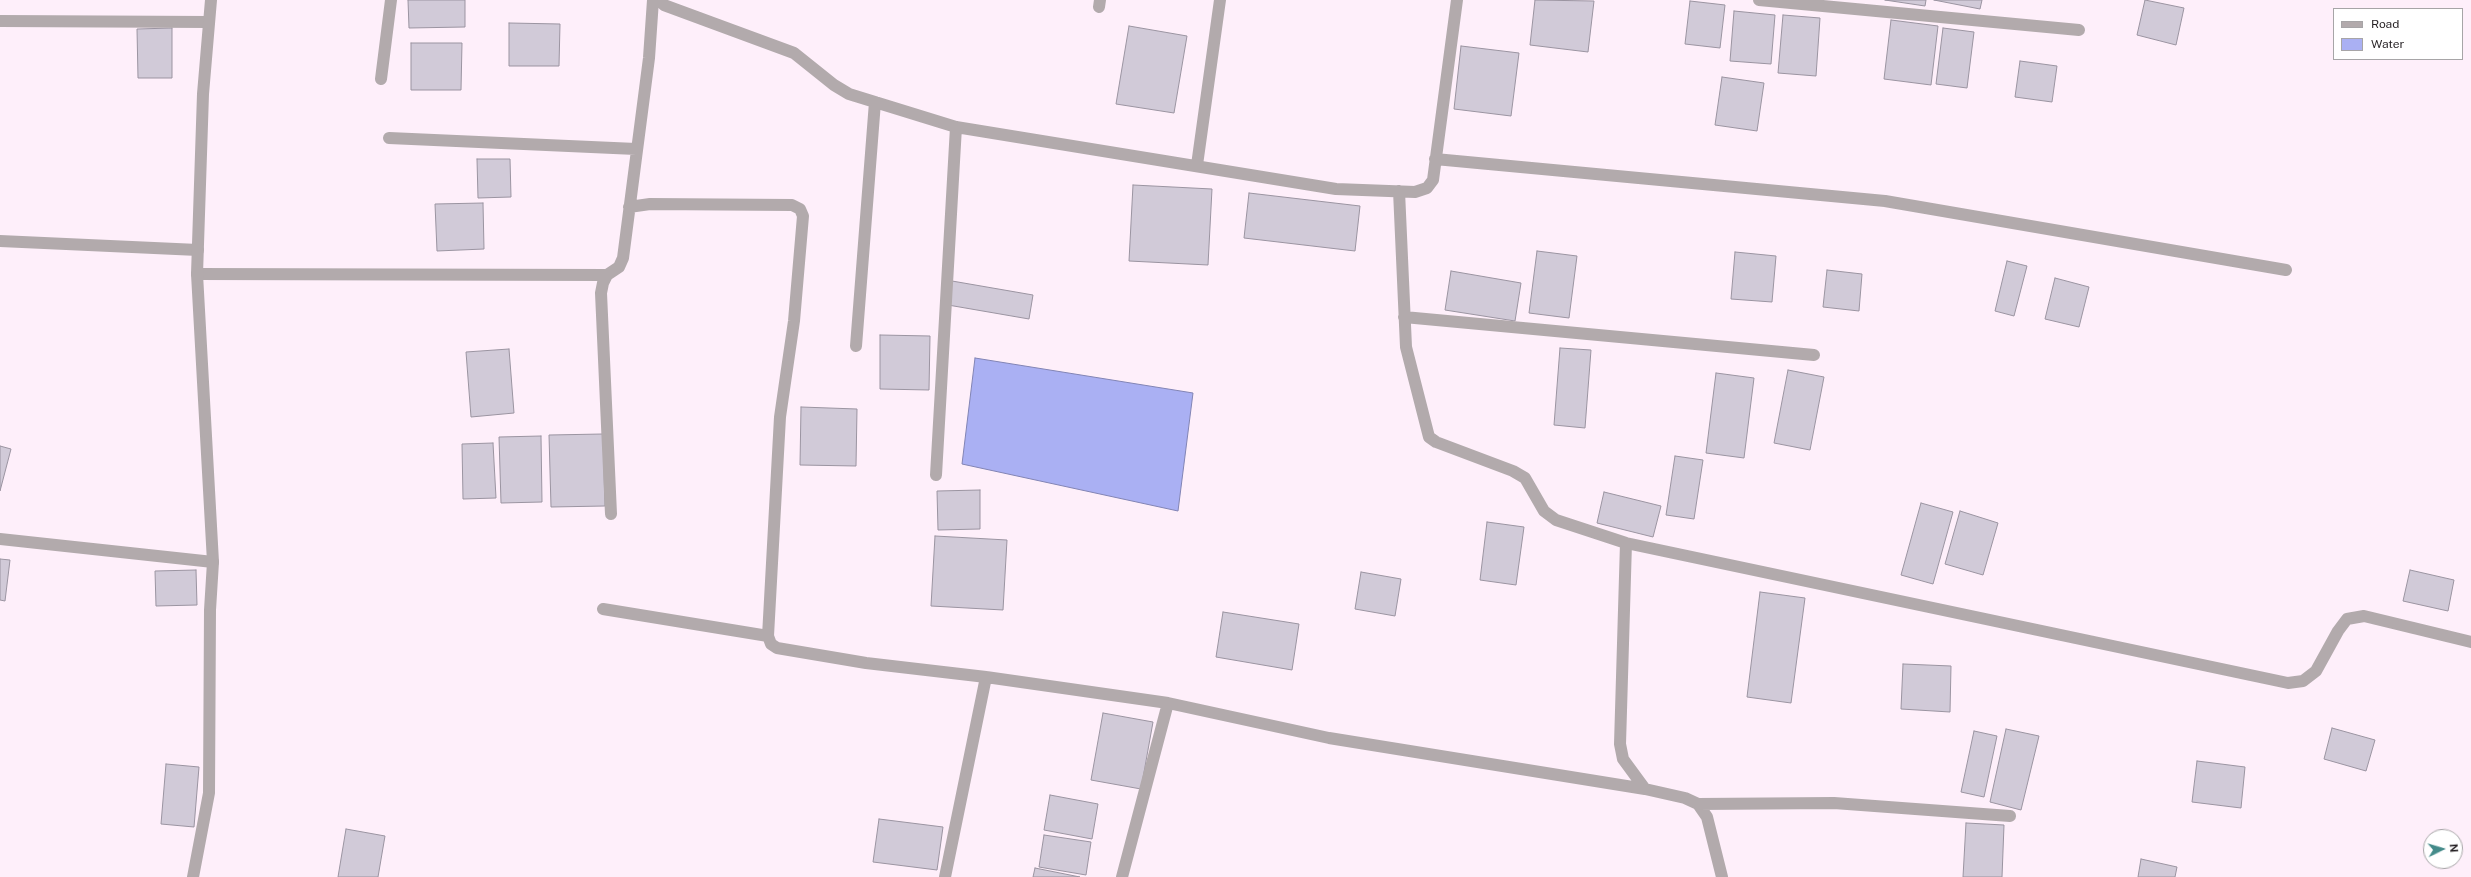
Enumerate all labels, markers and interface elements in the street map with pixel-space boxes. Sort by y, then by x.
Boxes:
legend [2333,8,2463,60]
text: Road [2371,17,2399,31]
text: Water [2371,37,2404,51]
north arrow [2423,829,2463,869]
text: N [2448,843,2460,853]

